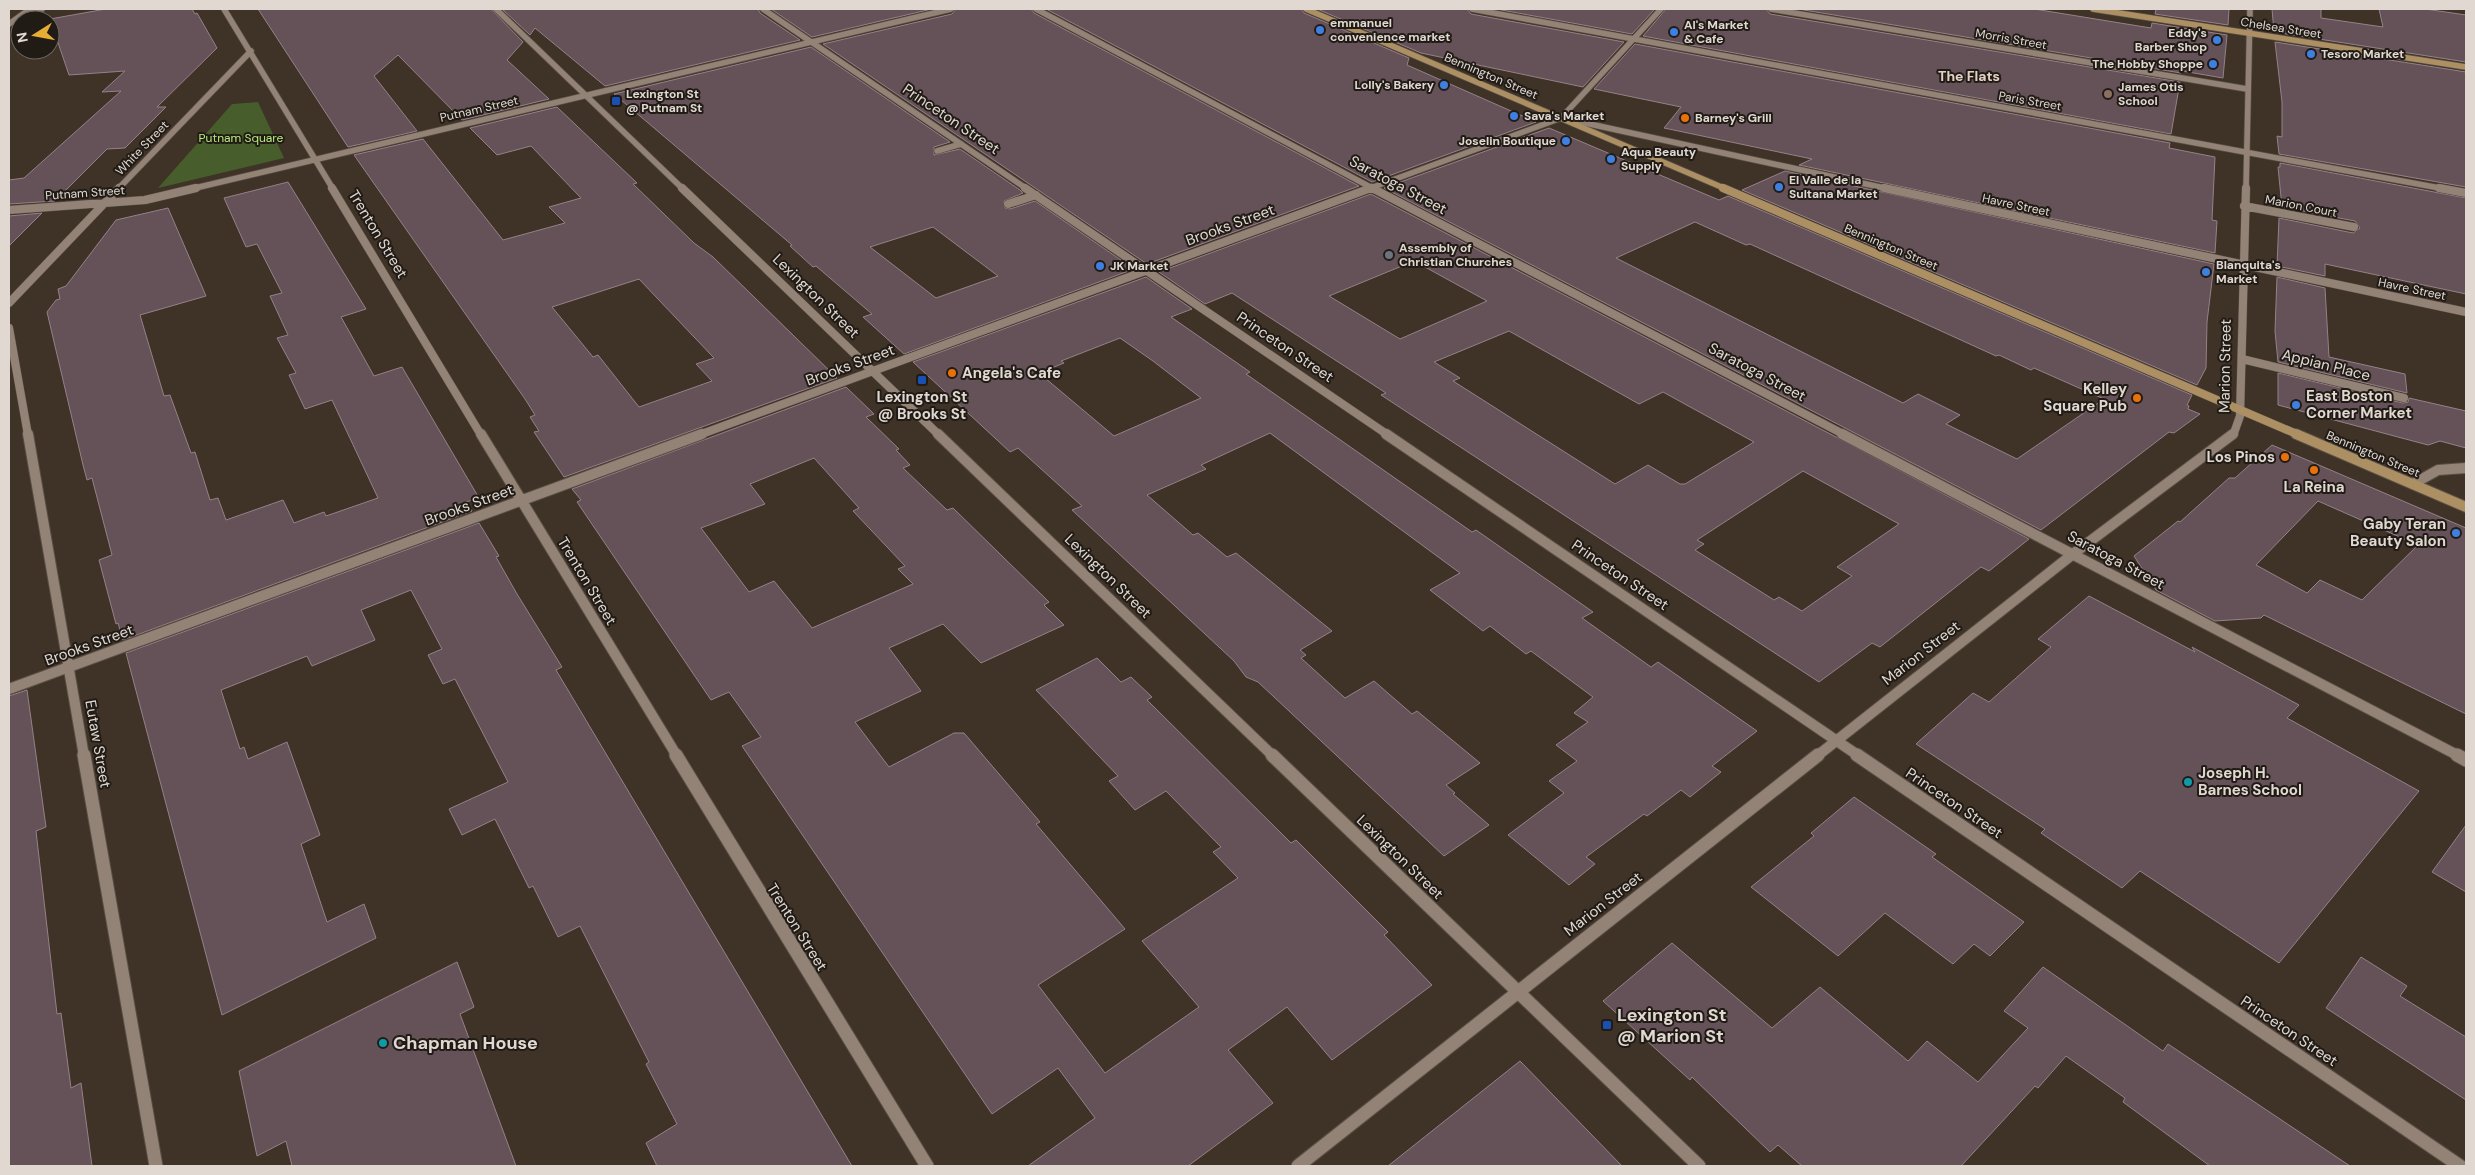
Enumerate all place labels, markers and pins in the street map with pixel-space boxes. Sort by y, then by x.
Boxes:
place label: emmanuel convenience market [1330,15,1450,45]
place label: Al's Market & Cafe [1684,17,1749,47]
marker: emmanuel convenience market [1314,24,1326,36]
place label: Eddy's Barber Shop [2135,25,2207,55]
marker: Al's Market & Cafe [1668,26,1680,38]
marker: Eddy's Barber Shop [2211,34,2223,46]
place label: Tesoro Market [2321,46,2404,62]
marker: Tesoro Market [2305,48,2317,60]
place label: The Hobby Shoppe [2092,56,2203,72]
marker: The Hobby Shoppe [2207,58,2219,70]
place label: Lolly's Bakery [1355,77,1435,93]
marker: Lolly's Bakery [1438,79,1450,91]
place label: James Otis School [2118,79,2184,109]
place label: Lexington St @ Putnam St [626,86,702,116]
marker: James Otis School [2102,88,2114,100]
marker: Lexington St @ Putnam St [610,95,622,107]
place label: Sava's Market [1524,108,1604,124]
marker: Sava's Market [1508,110,1520,122]
place label: Barney's Grill [1695,110,1772,126]
marker: Barney's Grill [1679,112,1691,124]
place label: Joselin Boutique [1459,133,1556,149]
marker: Joselin Boutique [1560,135,1572,147]
place label: Aqua Beauty Supply [1621,144,1697,174]
marker: Aqua Beauty Supply [1605,153,1617,165]
place label: El Valle de la Sultana Market [1789,172,1878,202]
marker: El Valle de la Sultana Market [1773,181,1785,193]
place label: Assembly of Christian Churches [1399,240,1512,270]
marker: Assembly of Christian Churches [1383,249,1395,261]
place label: Blanquita's Market [2216,257,2281,287]
place label: JK Market [1110,258,1169,274]
marker: JK Market [1094,260,1106,272]
marker: Blanquita's Market [2200,266,2212,278]
place label: Angela's Cafe [962,363,1061,383]
marker: Angela's Cafe [946,367,958,379]
marker: Lexington St @ Brooks St [916,374,928,386]
place label: Kelley Square Pub [2043,379,2127,416]
place label: East Boston Corner Market [2306,386,2412,423]
place label: Lexington St @ Brooks St [876,387,968,424]
marker: Kelley Square Pub [2131,392,2143,404]
marker: East Boston Corner Market [2290,399,2302,411]
place label: Los Pinos [2207,447,2275,467]
marker: Los Pinos [2279,451,2291,463]
marker: La Reina [2308,464,2320,476]
place label: La Reina [2284,477,2344,497]
place label: Gaby Teran Beauty Salon [2350,514,2446,551]
marker: Gaby Teran Beauty Salon [2450,527,2462,539]
place label: Joseph H. Barnes School [2198,763,2302,800]
marker: Joseph H. Barnes School [2182,776,2194,788]
place label: Lexington St @ Marion St [1617,1003,1726,1048]
marker: Lexington St @ Marion St [1601,1019,1613,1031]
place label: Chapman House [393,1031,538,1055]
marker: Chapman House [377,1037,389,1049]

